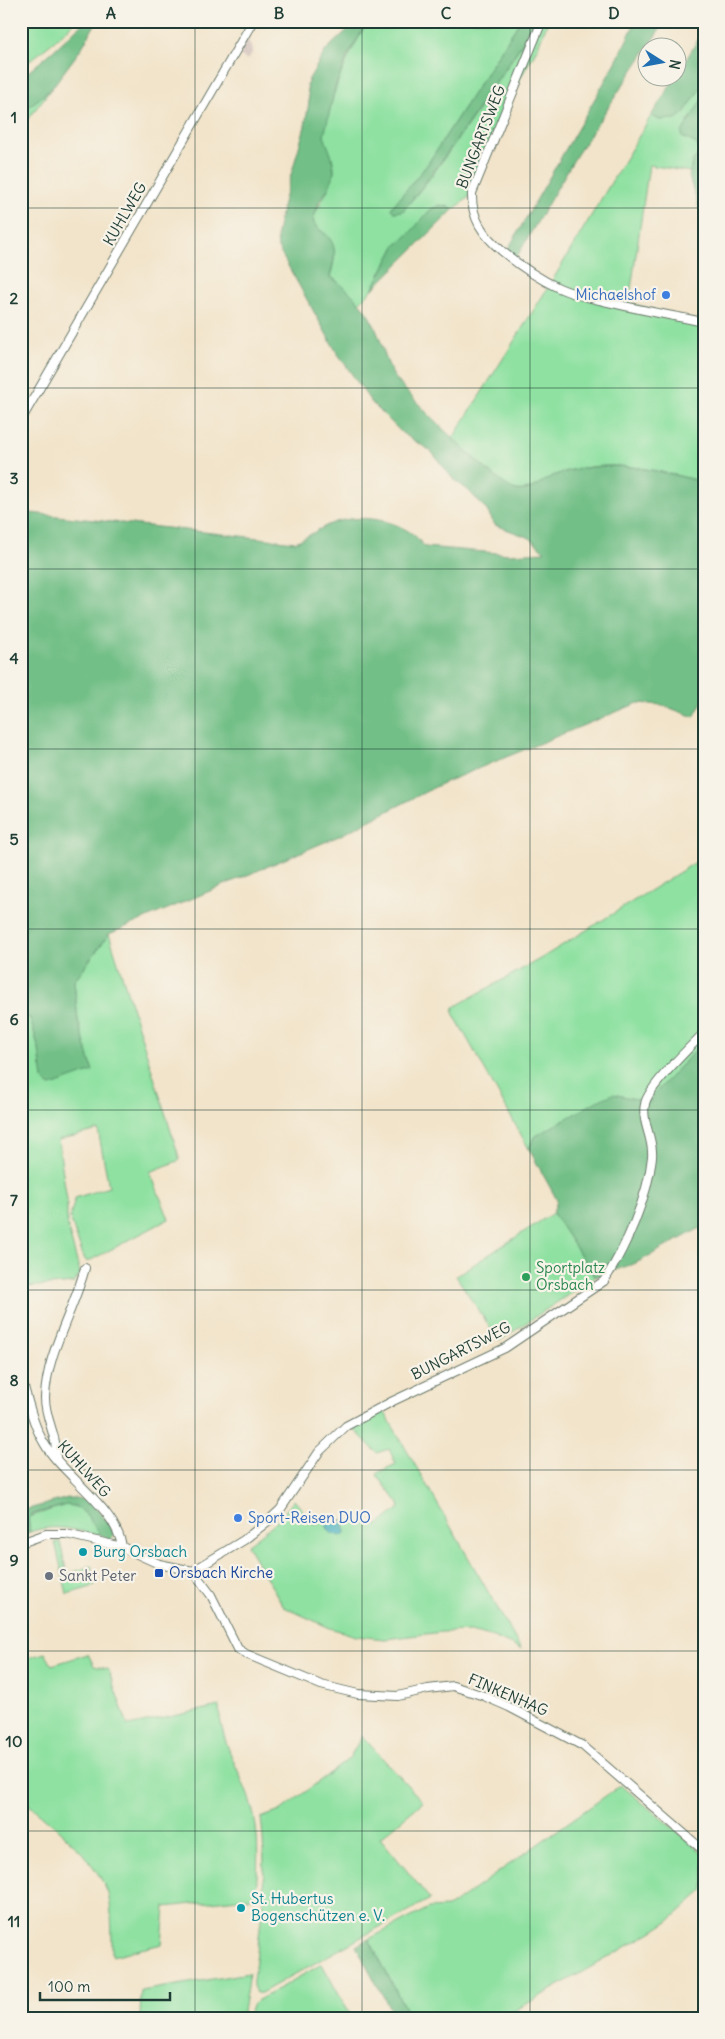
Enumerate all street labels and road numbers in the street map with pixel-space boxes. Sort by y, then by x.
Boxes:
street label: BUNGARTSWEG [452,82,509,191]
street label: KUHLWEG [99,178,150,249]
street label: BUNGARTSWEG [408,1317,514,1384]
street label: KUHLWEG [54,1436,115,1501]
street label: FINKENHAG [465,1669,551,1720]

